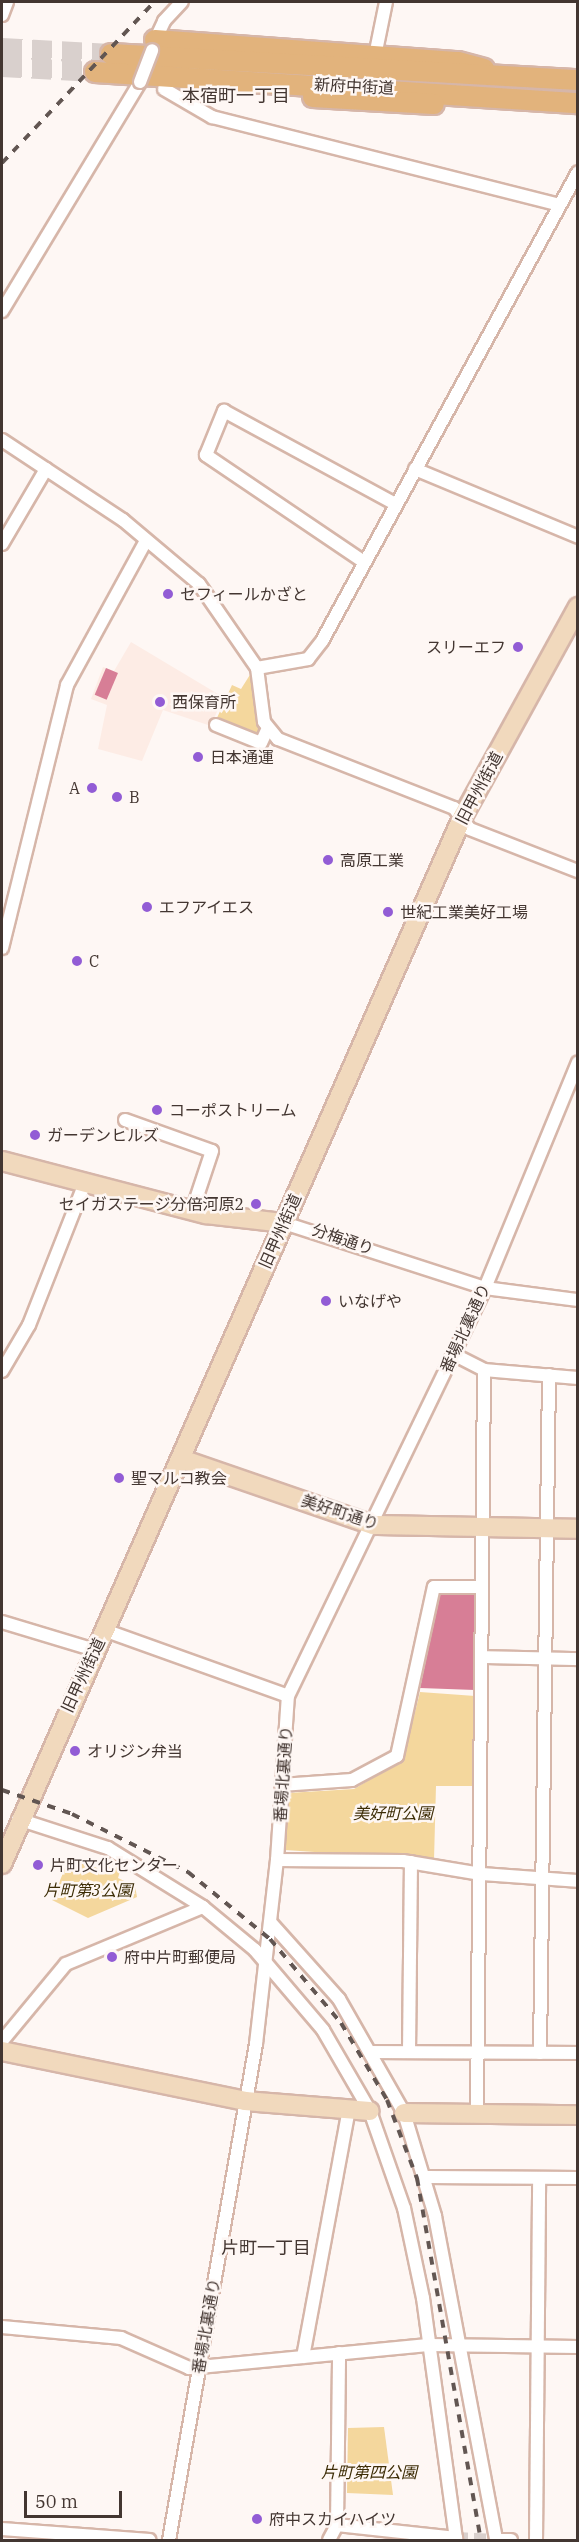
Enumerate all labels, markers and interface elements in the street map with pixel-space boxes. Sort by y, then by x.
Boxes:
street label: 新府中街道 [314,74,394,98]
district label: 本宿町一丁目 [182,85,290,107]
place label: セフィールかざと [180,584,308,604]
marker: セフィールかざと [161,587,175,601]
place label: スリーエフ [426,637,506,657]
marker: スリーエフ [511,640,525,654]
place label: 西保育所 [172,692,236,712]
marker: 西保育所 [153,695,167,709]
place label: 日本通運 [210,747,274,767]
street label: 旧甲州街道 [452,748,506,828]
marker: 日本通運 [191,750,205,764]
place label: A [69,778,80,798]
marker: A [85,781,99,795]
place label: B [129,787,140,807]
marker: B [110,790,124,804]
place label: 高原工業 [340,850,404,870]
marker: 高原工業 [321,853,335,867]
place label: エフアイエス [159,897,255,917]
marker: エフアイエス [140,900,154,914]
place label: 世紀工業美好工場 [400,902,528,922]
marker: 世紀工業美好工場 [381,905,395,919]
place label: C [89,951,99,971]
marker: C [70,954,84,968]
place label: コーポストリーム [169,1100,297,1120]
marker: コーポストリーム [150,1103,164,1117]
place label: ガーデンヒルズ [47,1125,159,1145]
marker: ガーデンヒルズ [28,1128,42,1142]
street label: 旧甲州街道 [255,1191,305,1271]
place label: セイガステージ分倍河原2 [58,1194,244,1214]
marker: セイガステージ分倍河原2 [249,1197,263,1211]
street label: 分梅通り [310,1220,376,1258]
street label: 番場北裏通り [436,1280,494,1376]
place label: いなげや [338,1291,402,1311]
marker: いなげや [319,1294,333,1308]
place label: 聖マルコ教会 [131,1468,227,1488]
marker: 聖マルコ教会 [112,1471,126,1485]
street label: 美好町通り [299,1491,381,1533]
street label: 旧甲州街道 [57,1635,109,1715]
street label: 番場北裏通り [270,1725,296,1823]
place label: オリジン弁当 [87,1741,183,1761]
marker: オリジン弁当 [68,1744,82,1758]
park label: 美好町公園 [353,1803,433,1823]
place label: 片町文化センター [50,1855,178,1875]
marker: 片町文化センター [31,1858,45,1872]
park label: 片町第3公園 [44,1880,132,1900]
place label: 府中片町郵便局 [124,1947,236,1967]
marker: 府中片町郵便局 [105,1950,119,1964]
district label: 片町一丁目 [221,2237,311,2259]
street label: 番場北裏通り [188,2277,224,2375]
park label: 片町第四公園 [321,2462,417,2482]
scale bar [27,2479,124,2517]
text: 50 m [35,2490,78,2513]
place label: 府中スカイハイツ [269,2509,397,2529]
marker: 府中スカイハイツ [250,2512,264,2526]

